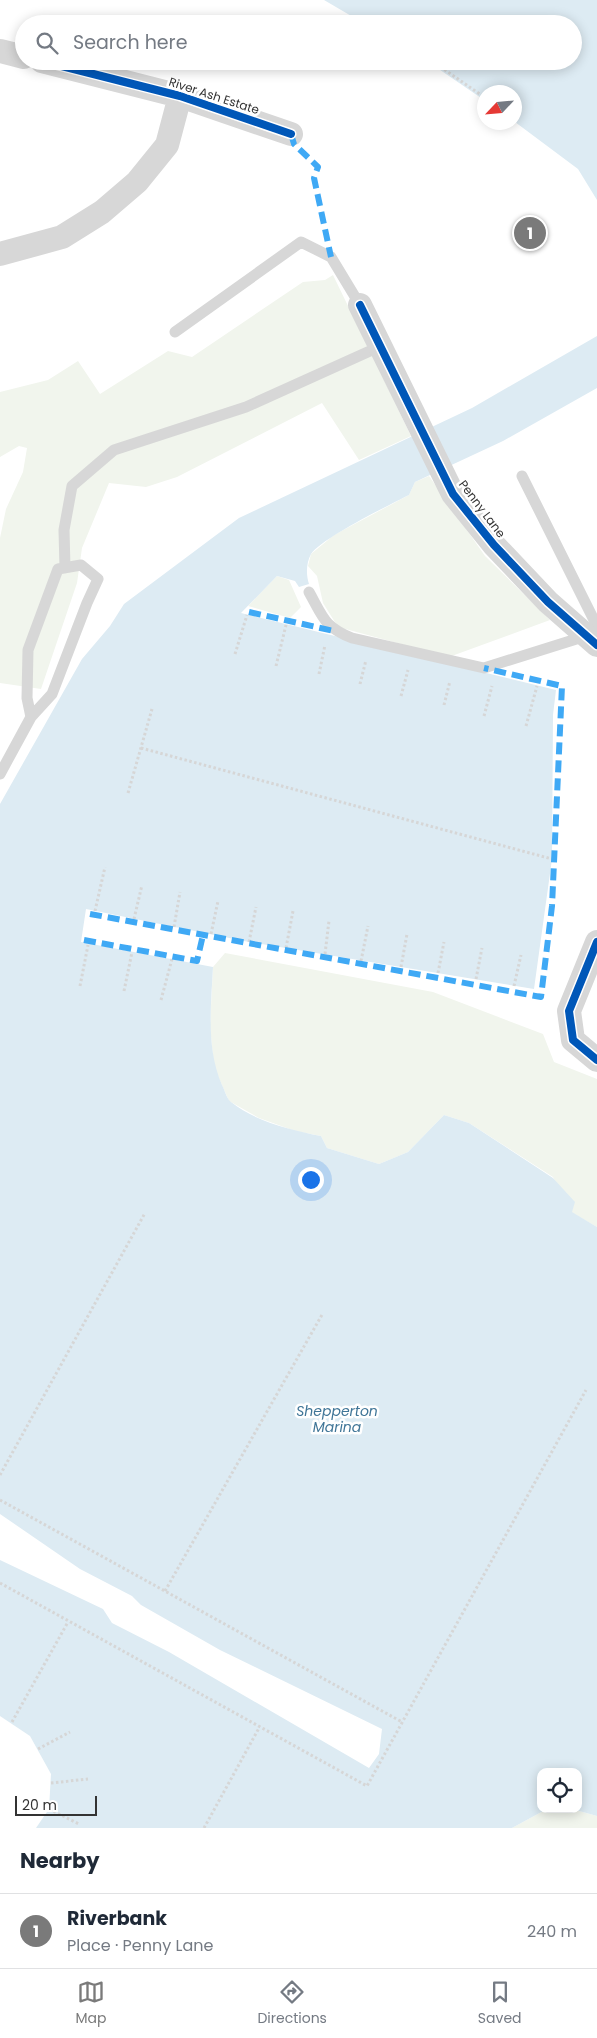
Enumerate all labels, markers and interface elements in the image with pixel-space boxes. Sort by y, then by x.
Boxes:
search box [15,15,582,70]
icon: search [33,29,61,57]
text: Search here [73,29,187,56]
street label: River Ash Estate [167,73,262,118]
north arrow [477,85,522,130]
pin: 1 [514,214,546,252]
street label: Penny Lane [455,476,510,541]
your location [298,1167,324,1193]
water label: Shepperton Marina [296,1401,378,1437]
map controls [537,1768,582,1813]
button: locate [537,1768,582,1813]
scale bar [15,1793,98,1816]
text: 20 m [22,1795,57,1815]
text: Nearby [20,1846,100,1875]
text: Riverbank [67,1905,167,1932]
text: 1 [33,1920,39,1943]
text: 240 m [527,1920,577,1943]
text: Place · Penny Lane [67,1934,213,1957]
tab: Map [75,1978,106,2029]
tab: Directions [257,1978,327,2029]
tab: Saved [478,1978,522,2029]

